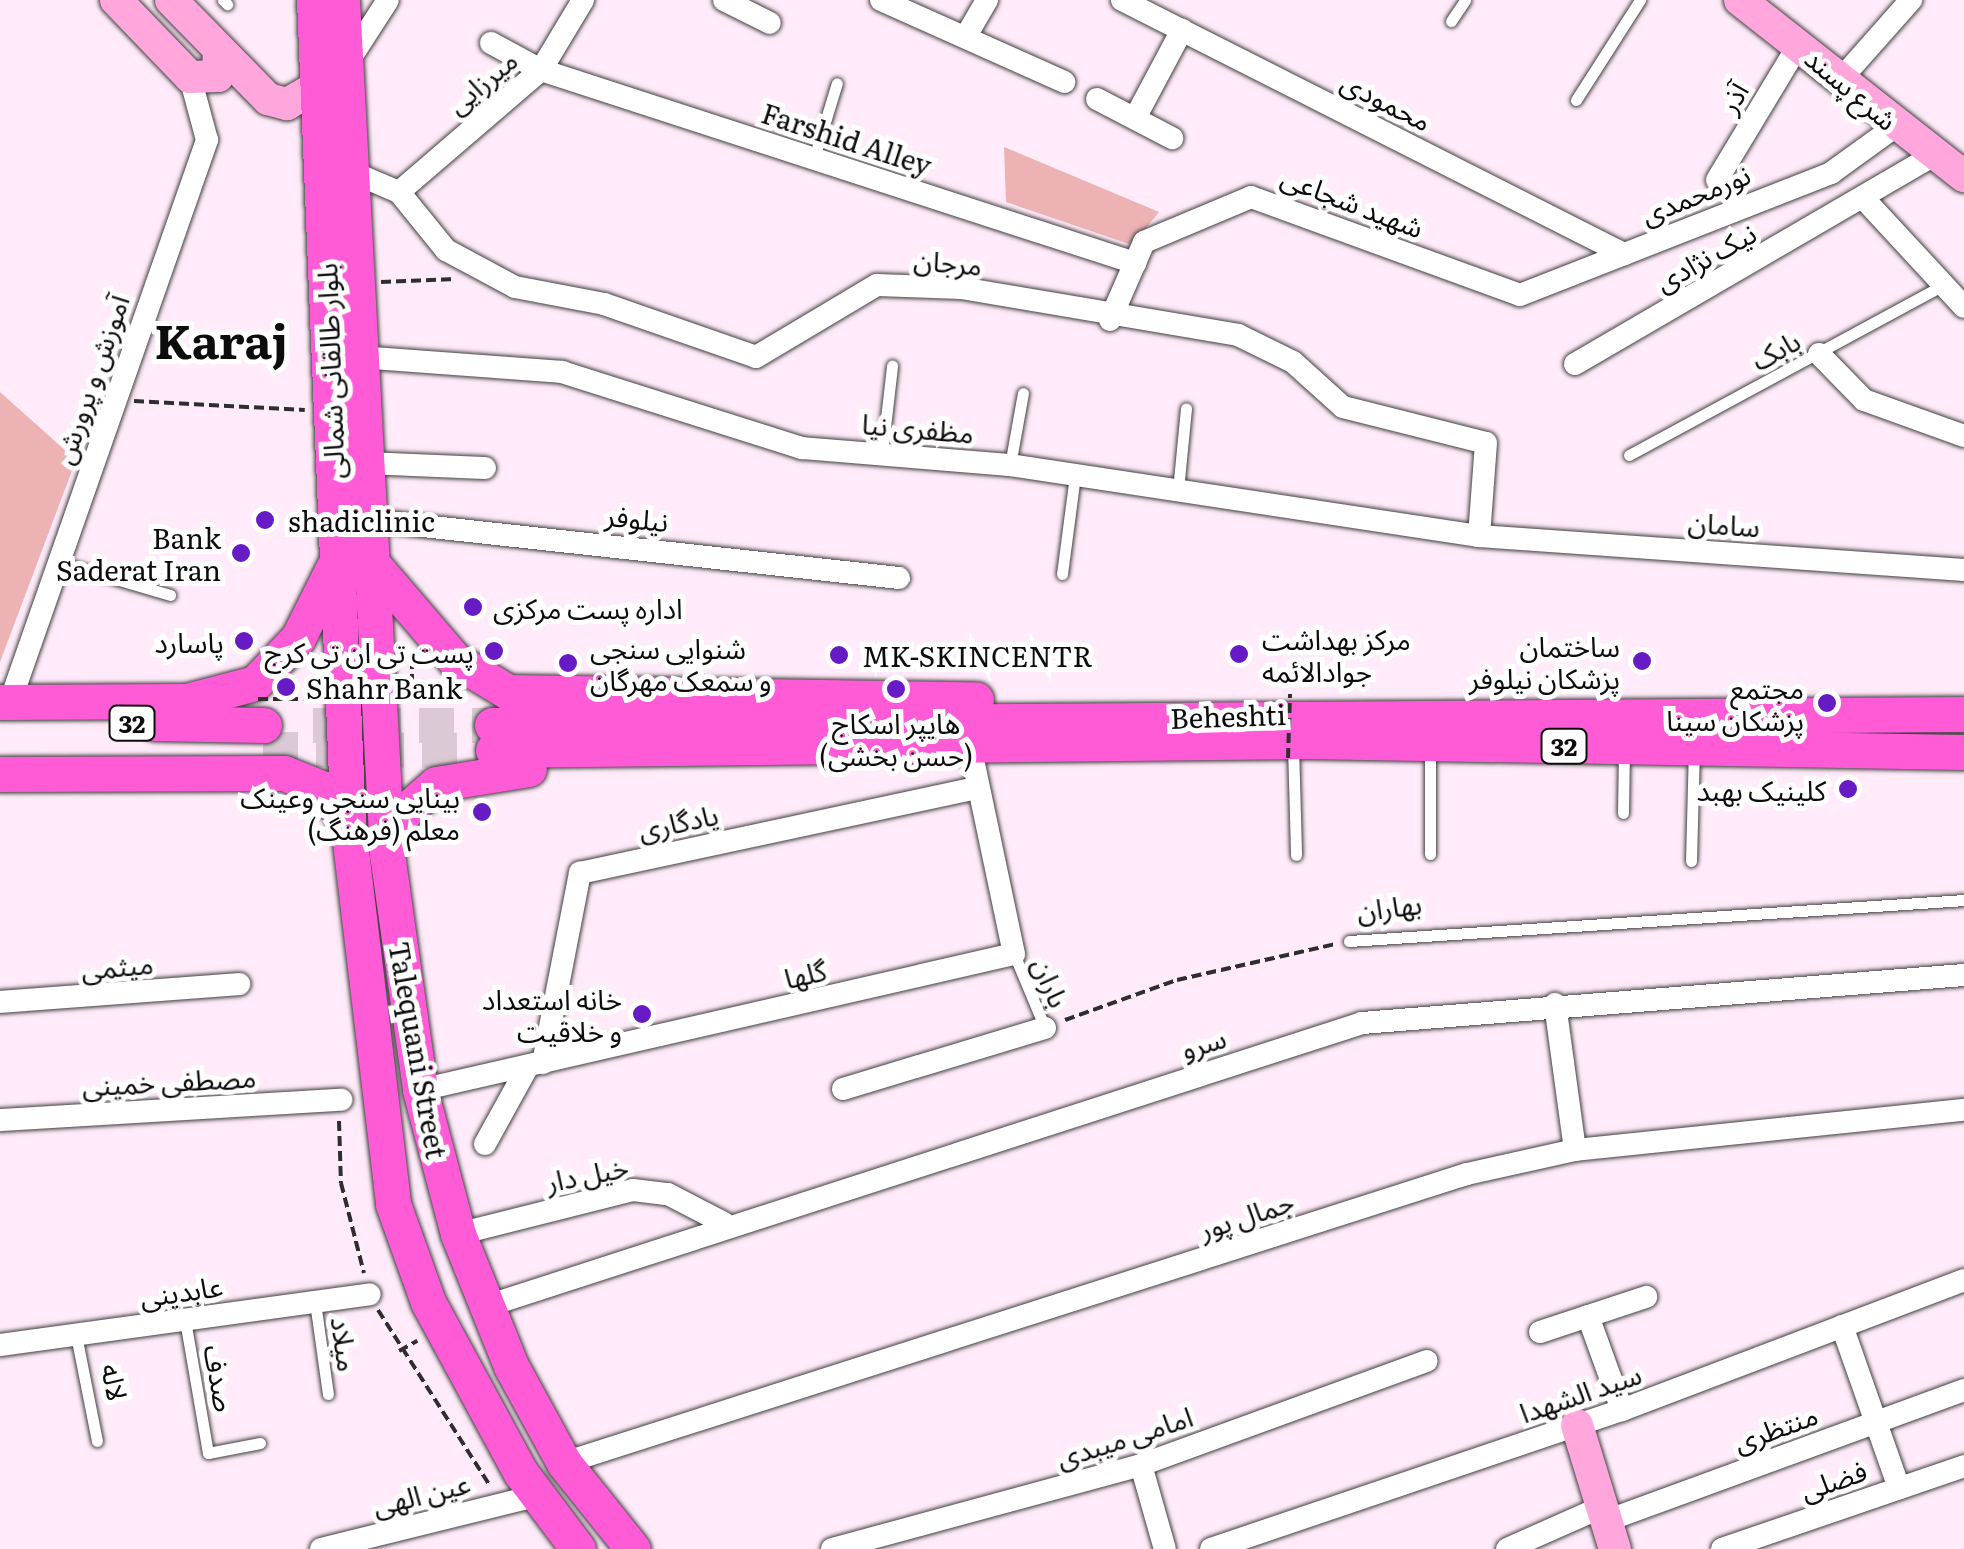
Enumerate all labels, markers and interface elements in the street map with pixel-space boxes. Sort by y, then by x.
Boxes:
street label: شرع پسند [1799,40,1905,136]
street label: میرزایی [439,42,523,120]
street label: محمودی [1336,63,1438,137]
street label: آذر [1710,75,1754,119]
street label: Farshid Alley [758,95,936,181]
street label: نورمحمدی [1635,156,1755,230]
street label: شهید شجاعی [1277,158,1429,244]
street label: نیک نژادی [1649,215,1761,297]
street label: مرجان [912,241,984,281]
street label: بلوار طالقانی شمالی [308,262,350,480]
street label: آموزش و پرورش [45,290,135,468]
district label: Karaj [154,310,288,368]
street label: بابک [1745,322,1805,376]
street label: مظفری نیا [860,405,976,449]
street label: نیلوفر [604,497,670,537]
place label: shadiclinic [288,503,435,537]
street label: سامان [1687,504,1761,542]
marker: shadiclinic [252,507,278,533]
place label: Bank Saderat Iran [56,520,221,586]
marker: Bank Saderat Iran [230,542,252,564]
place label: اداره پست مرکزی [493,590,683,624]
marker: اداره پست مرکزی [462,596,484,618]
place label: مرکز بهداشت جوادالائمه [1262,621,1411,687]
place label: پاسارد [155,624,224,658]
place label: ساختمان پزشکان نیلوفر [1469,628,1620,694]
marker: پاسارد [233,630,255,652]
place label: شنوایی سنجی و سمعک مهرگان [590,630,771,696]
place label: پست تی ان تی کرج [265,634,474,668]
place label: MK-SKINCENTR [862,638,1093,672]
marker: پست تی ان تی کرج [483,640,505,662]
marker: مرکز بهداشت جوادالائمه [1226,641,1252,667]
marker: MK-SKINCENTR [826,642,852,668]
marker: ساختمان پزشکان نیلوفر [1629,648,1655,674]
marker: شنوایی سنجی و سمعک مهرگان [555,650,581,676]
place label: Shahr Bank [306,670,462,704]
place label: مجتمع پزشکان سینا [1666,670,1804,736]
marker: Shahr Bank [275,676,297,698]
marker: هایپر اسکاج (حسن بخشی) [885,678,907,700]
marker: مجتمع پزشکان سینا [1814,690,1840,716]
street label: Beheshti [1169,696,1287,734]
road number: 32 [107,703,157,743]
place label: هایپر اسکاج (حسن بخشی) [819,705,973,771]
road number: 32 [1539,726,1589,766]
place label: کلینیک بهبد [1696,772,1826,806]
marker: کلینیک بهبد [1835,776,1861,802]
place label: بینایی سنجی وعینک معلم (فرهنگ) [240,779,460,845]
street label: یادگاری [635,796,721,846]
marker: بینایی سنجی وعینک معلم (فرهنگ) [469,799,495,825]
street label: بهاران [1355,885,1423,927]
street label: Talequani Street [383,939,455,1161]
street label: میثمی [79,945,155,985]
street label: گلها [781,952,829,994]
street label: باران [1027,952,1077,1012]
place label: خانه استعداد و خلاقیت [482,981,622,1047]
marker: خانه استعداد و خلاقیت [631,1003,653,1025]
street label: سرو [1176,1019,1230,1065]
street label: مصطفی خمینی [81,1059,257,1101]
street label: خیل دار [543,1149,631,1197]
street label: جمال پور [1194,1183,1298,1245]
street label: عابدینی [137,1268,225,1312]
street label: میلاد [326,1314,366,1374]
street label: صدف [199,1342,243,1414]
street label: سید الشهدا [1515,1356,1645,1428]
street label: لاله [96,1361,136,1403]
street label: منتظری [1728,1396,1822,1458]
street label: امامی میبدی [1052,1398,1196,1474]
street label: فضلی [1795,1452,1871,1506]
street label: عین الهی [369,1465,473,1521]

